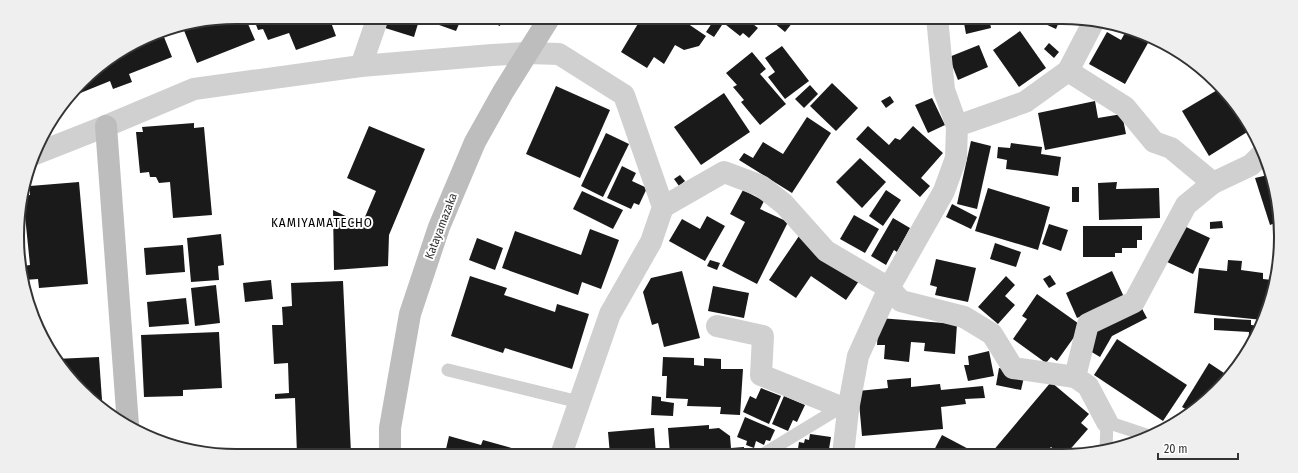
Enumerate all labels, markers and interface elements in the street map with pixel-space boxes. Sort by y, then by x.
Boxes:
street label: Katayamazaka [422,191,460,261]
district label: KAMIYAMATECHO [271,215,373,230]
scale bar [1158,435,1238,461]
text: 20 m [1164,442,1188,456]

